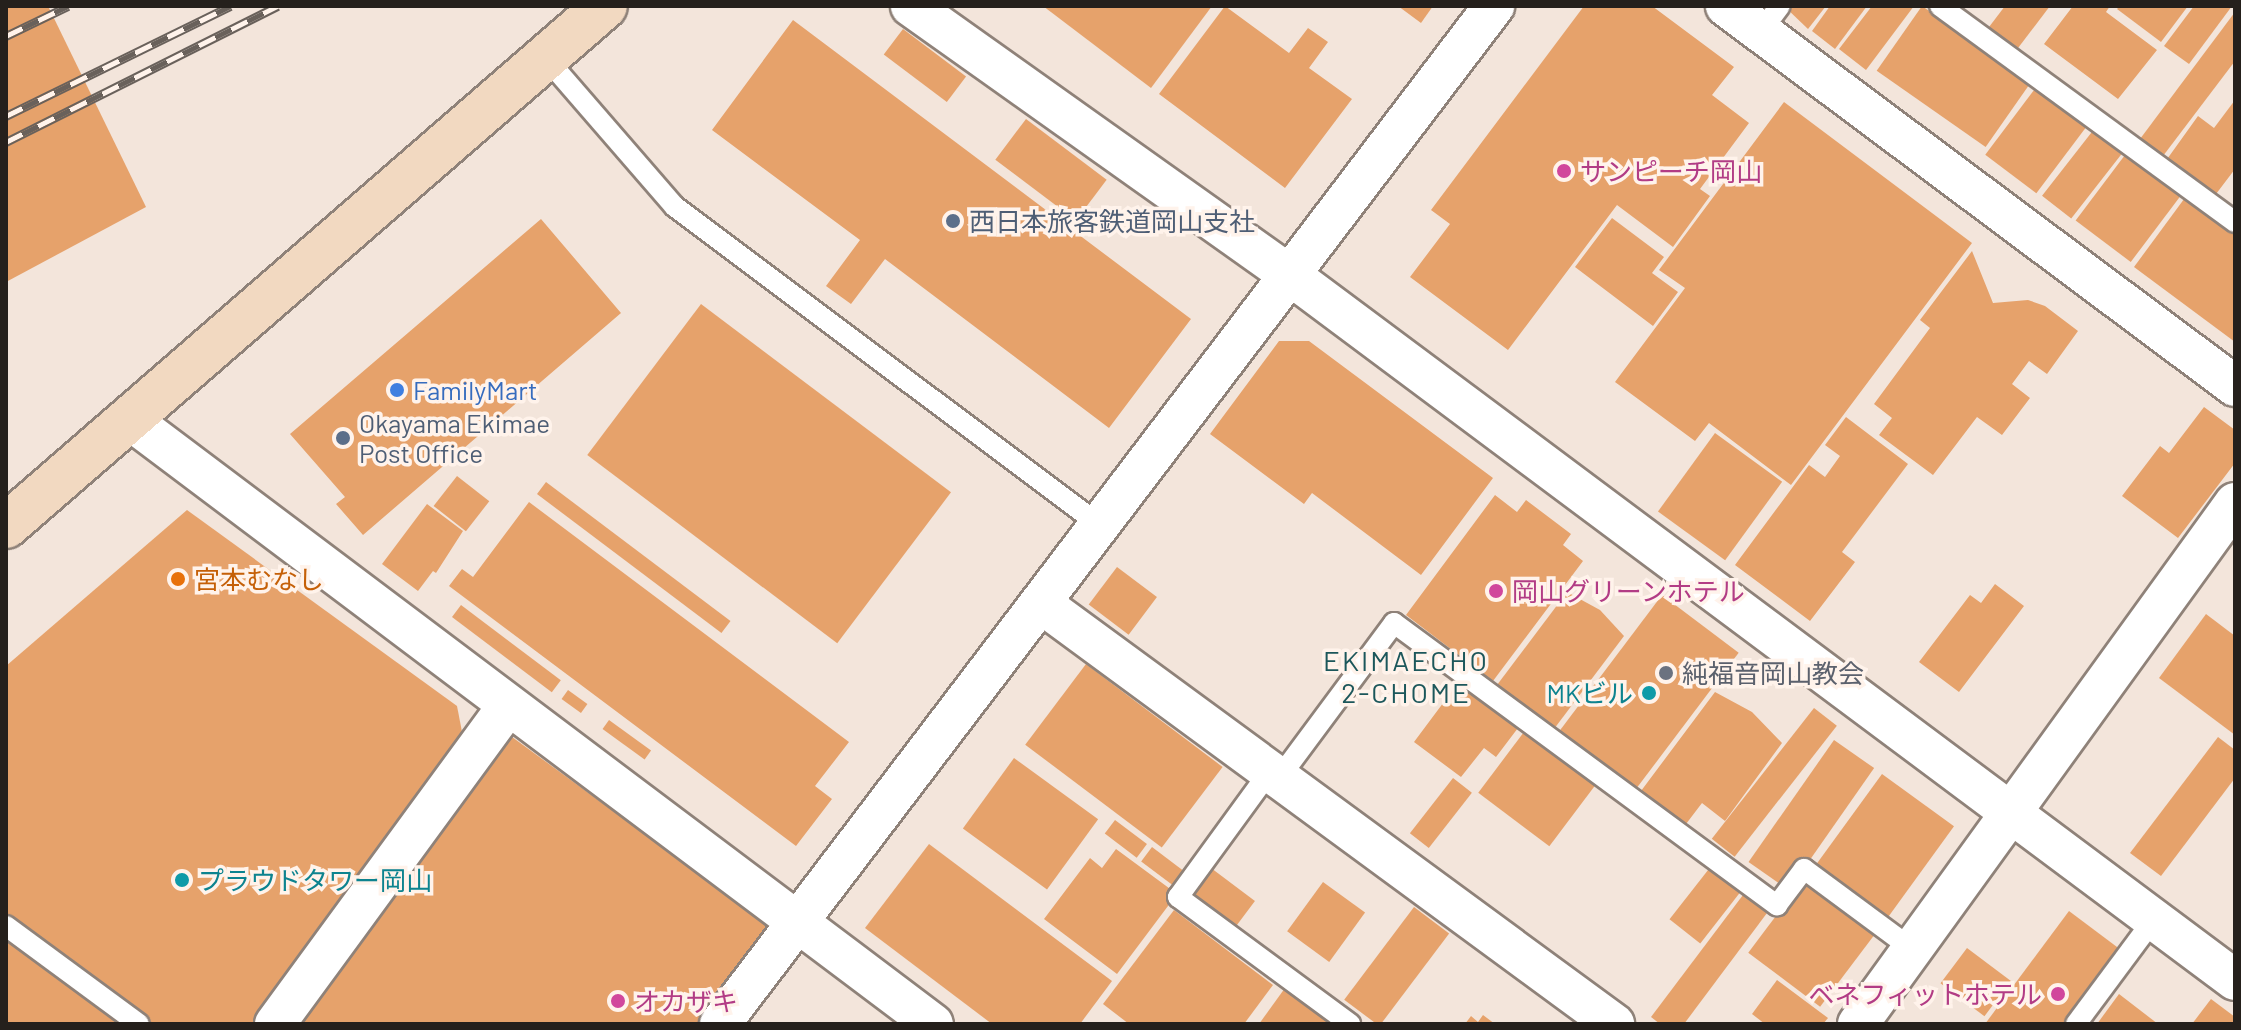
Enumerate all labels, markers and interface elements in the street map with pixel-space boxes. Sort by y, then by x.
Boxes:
place label: サンピーチ岡山 [1580,155,1762,187]
marker: サンピーチ岡山 [1555,162,1573,180]
place label: 西日本旅客鉄道岡山支社 [969,205,1255,237]
marker: 西日本旅客鉄道岡山支社 [944,212,962,230]
place label: FamilyMart [413,374,537,406]
marker: FamilyMart [388,381,406,399]
place label: Okayama Ekimae Post Office [359,407,550,468]
marker: Okayama Ekimae Post Office [334,429,352,447]
place label: 宮本むなし [194,563,324,595]
marker: 宮本むなし [169,570,187,588]
place label: 岡山グリーンホテル [1512,575,1746,607]
marker: 岡山グリーンホテル [1487,582,1505,600]
district label: EKIMAECHO 2-CHOME [1323,643,1489,709]
place label: 純福音岡山教会 [1682,657,1864,689]
marker: 純福音岡山教会 [1657,664,1675,682]
place label: MKビル [1547,677,1633,709]
marker: MKビル [1640,684,1658,702]
place label: プラウドタワー岡山 [198,864,432,896]
marker: プラウドタワー岡山 [173,871,191,889]
place label: ベネフィットホテル [1808,978,2042,1010]
place label: オカザキ [634,985,738,1017]
marker: ベネフィットホテル [2049,985,2067,1003]
marker: オカザキ [609,992,627,1010]

